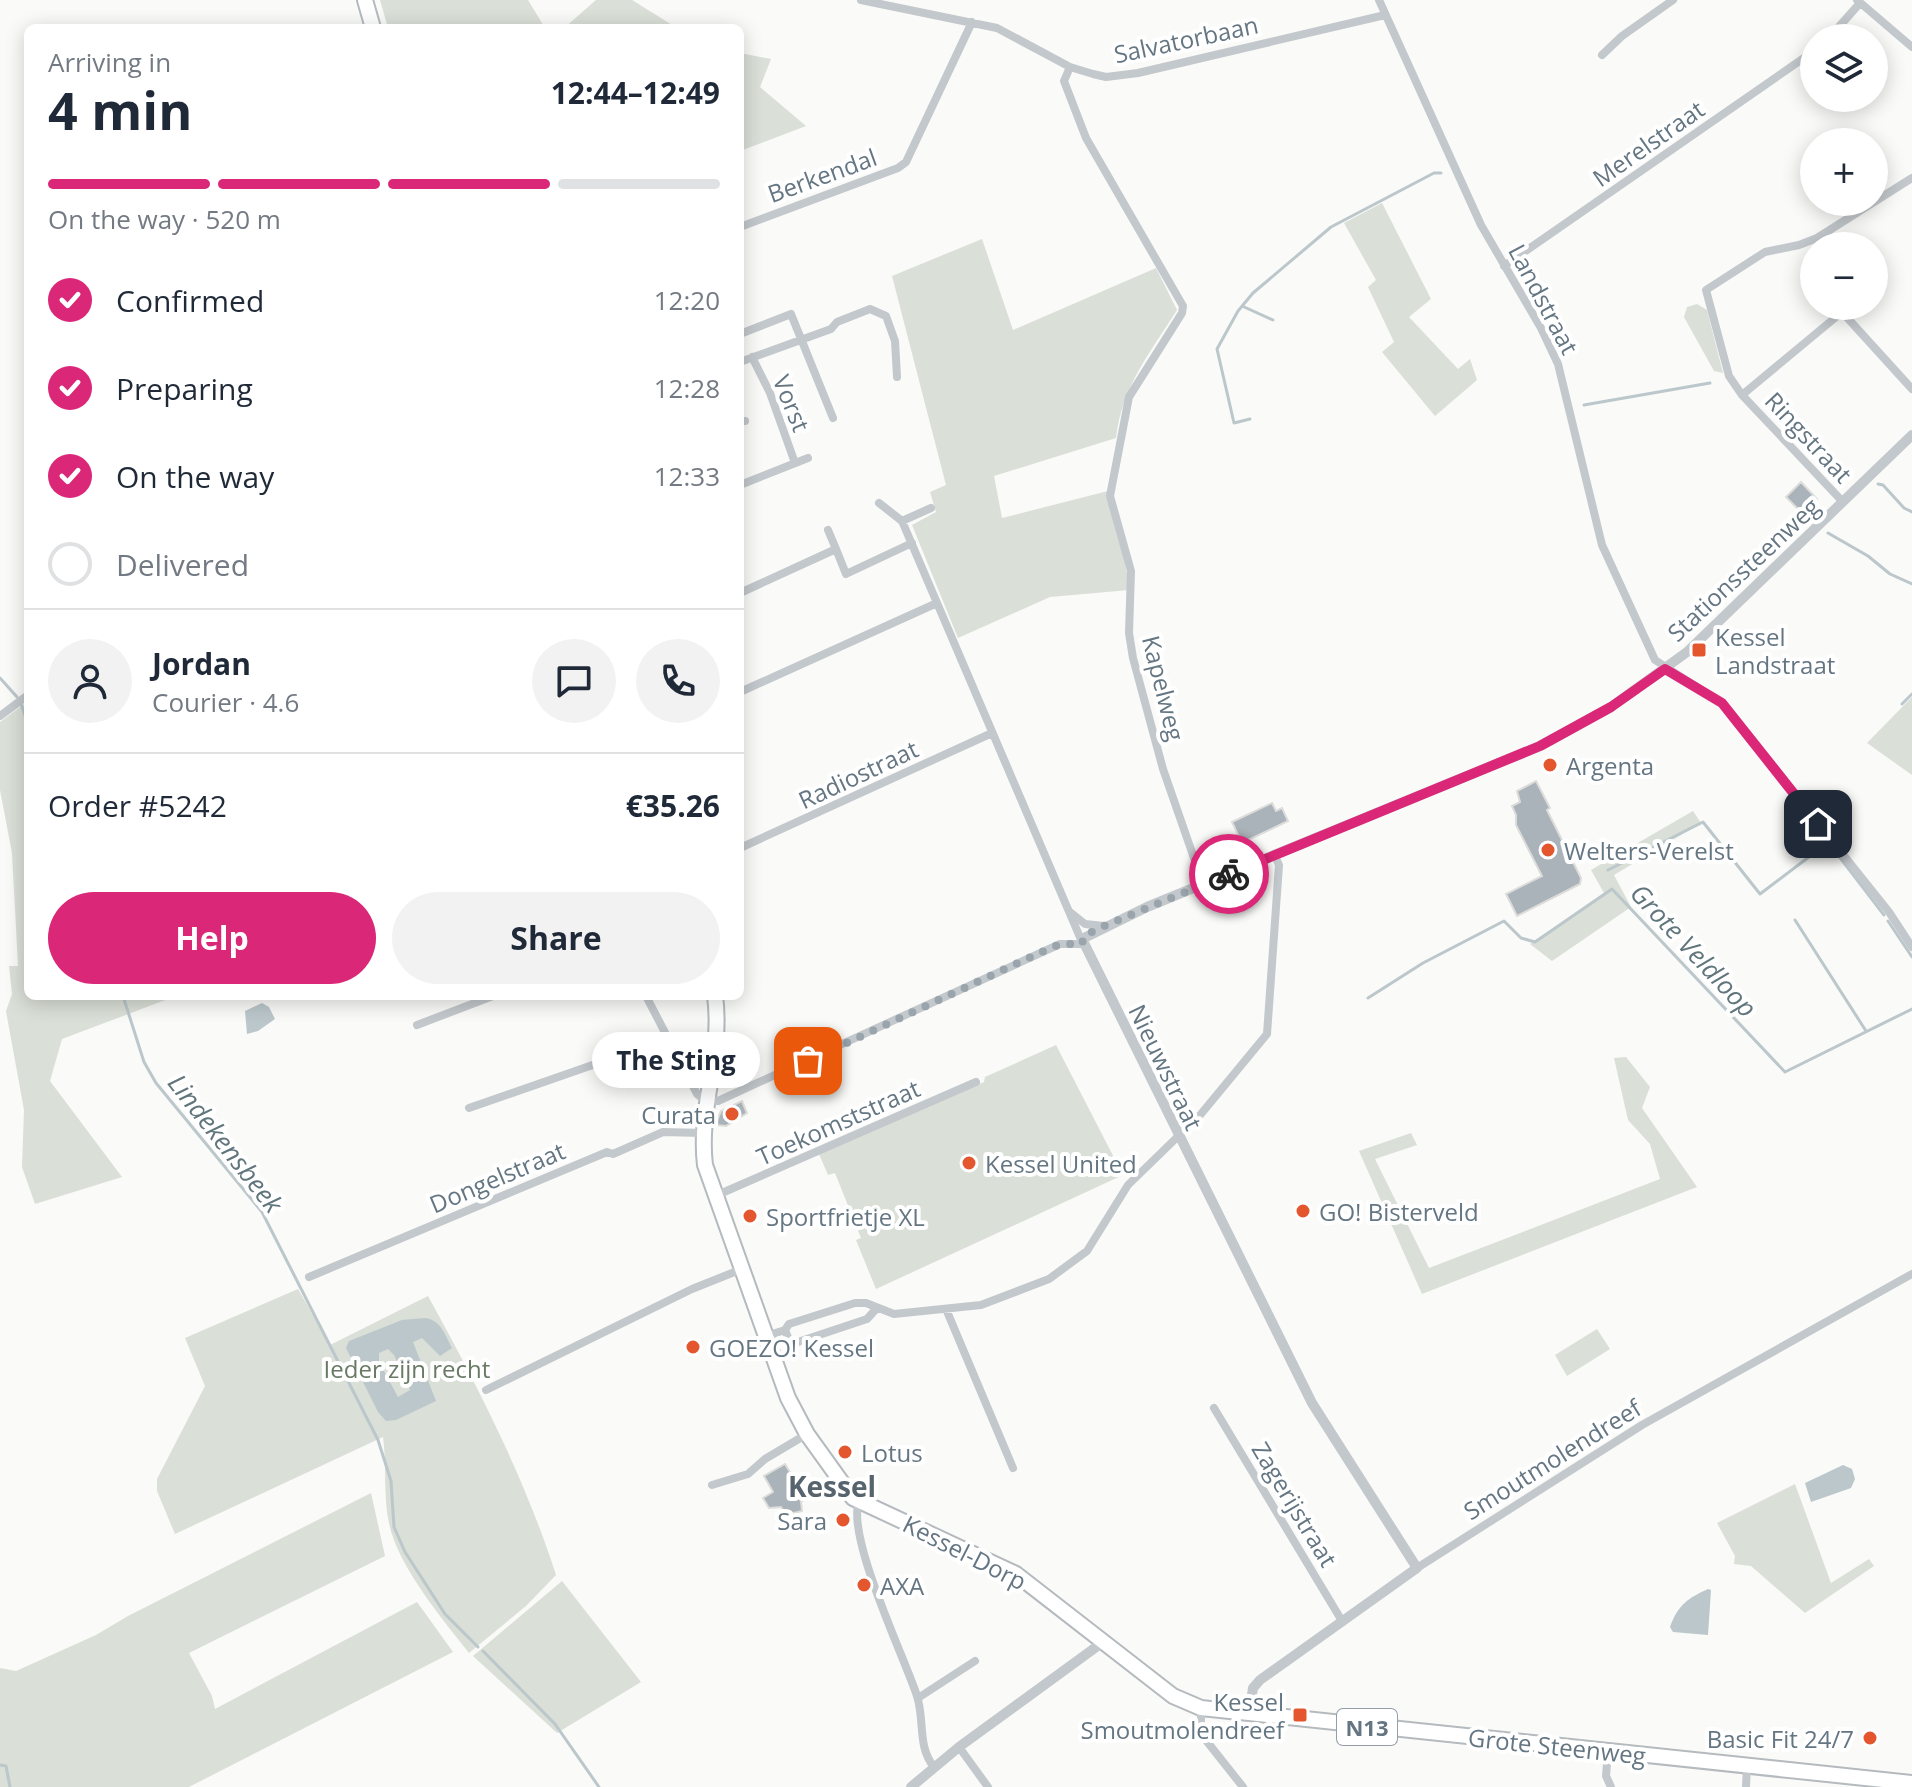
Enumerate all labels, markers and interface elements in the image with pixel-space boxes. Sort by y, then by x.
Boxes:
street label: Salvatorbaan [1111,8,1261,70]
map controls [1800,24,1888,320]
button: layers [1800,24,1888,112]
text: Arriving in [48,44,171,80]
text: 12:44–12:49 [551,72,720,113]
text: 4 min [48,74,192,145]
street label: Merelstraat [1586,92,1710,194]
button: + [1800,128,1888,216]
street label: Berkendal [763,140,881,210]
text: On the way · 520 m [48,201,281,237]
button: − [1800,232,1888,320]
street label: Landstraat [1501,238,1587,360]
icon: check [48,278,92,322]
text: Confirmed [116,280,264,321]
text: 12:20 [654,282,720,318]
icon: check [48,366,92,410]
text: Preparing [116,368,253,409]
text: 12:28 [654,370,720,406]
street label: Vorst [766,370,818,436]
street label: Ringstraat [1758,384,1860,490]
icon: check [48,454,92,498]
text: On the way [116,456,274,497]
text: 12:33 [654,458,720,494]
street label: Stationssteenweg [1660,490,1826,648]
text: Delivered [116,544,249,585]
place label: Kessel Landstraat [1715,620,1835,681]
street label: Kapelweg [1135,632,1193,744]
button: person [48,639,132,723]
button: chat [532,639,616,723]
button: phone [636,639,720,723]
marker: Kessel Landstraat [1690,641,1708,659]
text: Jordan [152,643,251,684]
text: Courier · 4.6 [152,684,299,720]
street label: Radiostraat [793,732,923,816]
place label: Argenta [1566,749,1654,782]
marker: Argenta [1541,756,1559,774]
text: Order #5242 [48,785,227,826]
text: €35.26 [626,785,720,826]
pin [1784,790,1852,858]
icon: home [1796,802,1840,846]
courier [1189,834,1269,914]
place label: Welters-Verelst [1564,834,1734,867]
marker: Welters-Verelst [1539,841,1557,859]
icon: bike [1207,852,1251,896]
water label: Grote Veldloop [1623,875,1765,1025]
button: Help [48,892,376,984]
button: Share [392,892,720,984]
street label: Nieuwstraat [1121,999,1211,1135]
pin [774,1027,842,1095]
callout: The Sting [592,1033,760,1089]
icon: bag [786,1039,830,1083]
text: The Sting [616,1042,736,1078]
water label: Lindekensbeek [160,1066,293,1221]
street label: Toekomststraat [751,1071,925,1173]
place label: Curata [641,1098,716,1131]
marker: Curata [723,1105,741,1123]
street label: Dongelstraat [424,1134,570,1220]
place label: Kessel United [985,1147,1137,1180]
marker: Kessel United [960,1154,978,1172]
place label: GO! Bisterveld [1319,1195,1479,1228]
place label: Sportfrietje XL [766,1200,925,1233]
marker: GO! Bisterveld [1294,1202,1312,1220]
marker: Sportfrietje XL [741,1207,759,1225]
place label: GOEZO! Kessel [709,1331,874,1364]
marker: GOEZO! Kessel [684,1338,702,1356]
park label: Ieder zijn recht [324,1352,490,1385]
street label: Smoutmolendreef [1457,1390,1649,1527]
street label: Zagerijstraat [1245,1435,1345,1573]
place label: Lotus [861,1436,923,1469]
marker: Lotus [836,1443,854,1461]
district label: Kessel [788,1467,876,1505]
place label: Sara [777,1504,827,1537]
street label: Kessel-Dorp [898,1507,1032,1597]
marker: Sara [834,1511,852,1529]
place label: AXA [880,1569,925,1602]
marker: AXA [855,1576,873,1594]
place label: Kessel Smoutmolendreef [1080,1685,1286,1746]
marker: Kessel Smoutmolendreef [1291,1706,1309,1724]
road number: N13 [1337,1709,1397,1745]
street label: Grote Steenweg [1467,1720,1647,1772]
place label: Basic Fit 24/7 [1707,1722,1854,1755]
marker: Basic Fit 24/7 [1861,1729,1879,1747]

